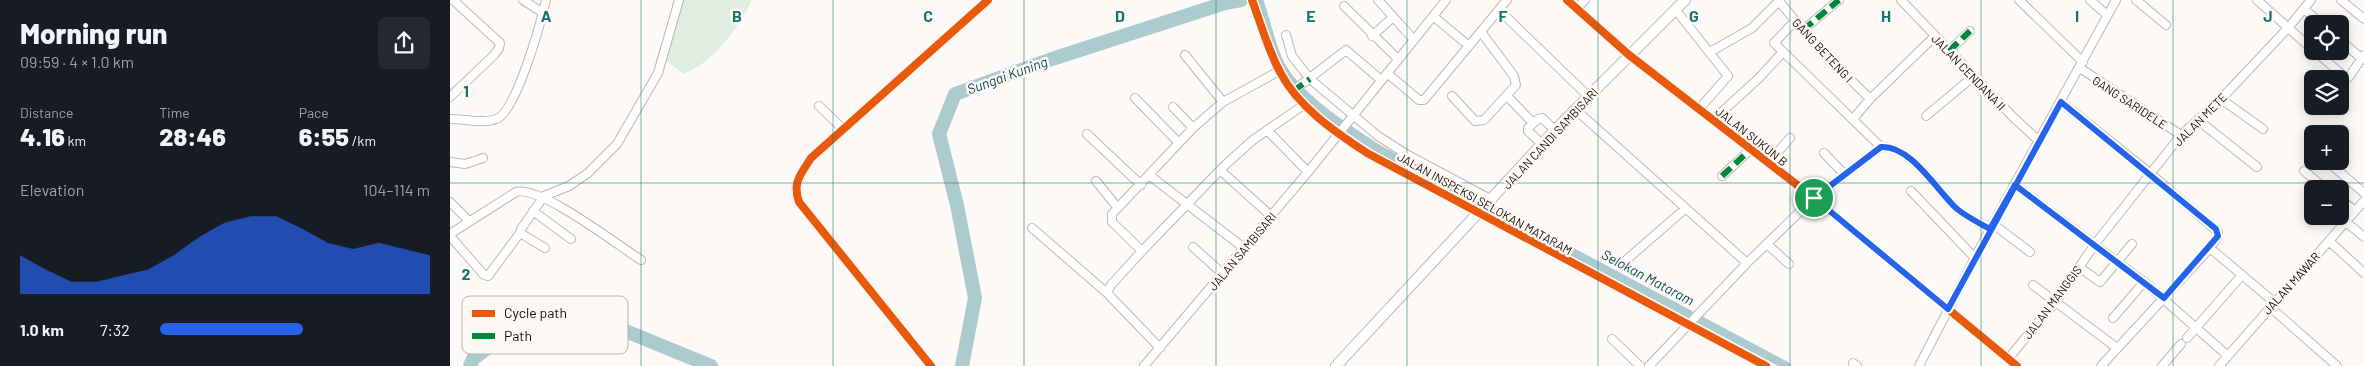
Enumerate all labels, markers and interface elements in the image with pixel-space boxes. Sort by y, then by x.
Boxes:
text: A [541,6,552,25]
text: B [732,6,742,25]
text: C [923,6,933,25]
text: D [1115,6,1125,25]
text: E [1306,6,1316,25]
text: F [1499,6,1508,25]
text: G [1689,6,1699,25]
text: H [1881,6,1891,25]
text: I [2075,6,2079,25]
text: J [2263,6,2273,25]
street label: GANG BETENG I [1790,15,1856,85]
map controls [2304,15,2349,225]
button: locate [2304,15,2349,60]
text: Morning run [20,16,168,50]
button: share [378,17,430,69]
street label: JALAN CENDANA II [1929,31,2009,113]
text: 09:59 · 4 × 1.0 km [20,52,134,71]
water label: Sungai Kuning [964,53,1050,97]
button: layers [2304,70,2349,115]
street label: GANG SARIDELE [2090,73,2170,131]
text: 1 [463,81,469,100]
street label: JALAN CANDI SAMBISARI [1500,85,1600,191]
street label: JALAN METE [2171,90,2229,148]
text: Distance [20,104,73,121]
text: Time [159,104,190,121]
text: Pace [299,104,329,121]
street label: JALAN SUKUN B [1713,104,1791,168]
text: 4.16 [20,121,65,151]
text: 28:46 [159,121,226,151]
text: 6:55 [299,121,349,151]
button: + [2304,125,2349,170]
text: km [65,132,86,149]
text: /km [349,132,376,149]
street label: JALAN INSPEKSI SELOKAN MATARAM [1395,149,1575,257]
pin [1793,177,1835,219]
text: Elevation [20,180,84,199]
text: 104–114 m [363,180,430,199]
button: − [2304,180,2349,225]
icon: arrive [1800,184,1828,212]
street label: JALAN SAMBISARI [1205,209,1279,293]
water label: Selokan Mataram [1599,245,1697,309]
street label: JALAN MAWAR [2260,249,2322,317]
street label: JALAN MANGGIS [2020,263,2084,341]
text: 2 [462,264,471,283]
legend [462,296,628,354]
text: Cycle path [504,304,567,321]
text: 1.0 km [20,320,64,339]
text: 7:32 [100,320,130,339]
text: Path [504,327,532,344]

